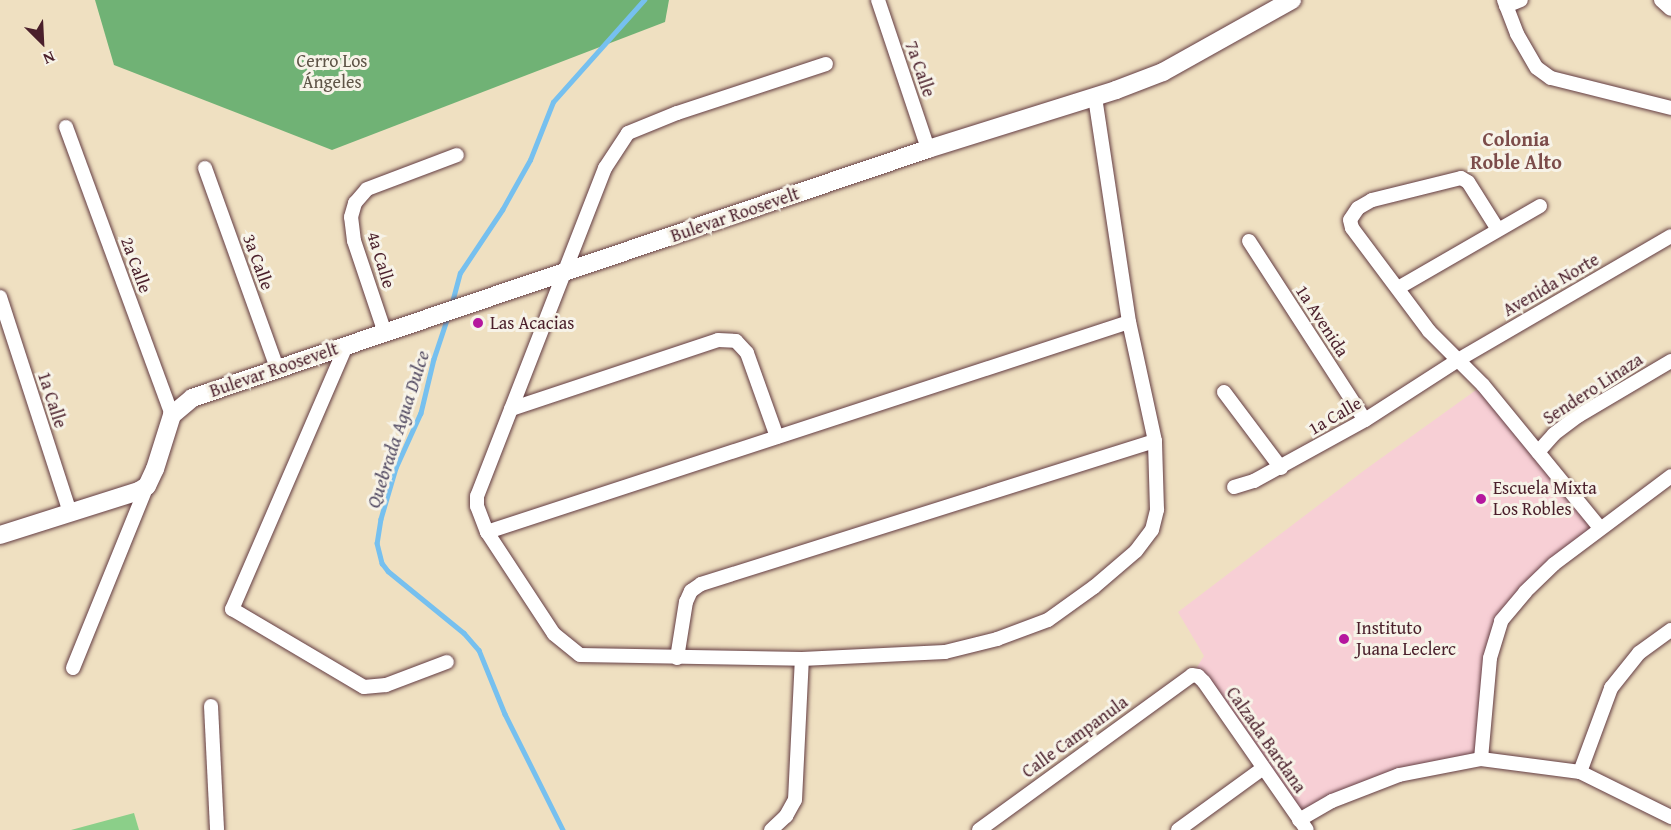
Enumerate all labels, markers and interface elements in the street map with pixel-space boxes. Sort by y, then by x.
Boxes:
north arrow [12,12,72,72]
street label: 7a Calle [900,38,940,100]
text: N [40,45,59,72]
park label: Cerro Los Ángeles [296,51,368,94]
district label: Colonia Roble Alto [1470,127,1562,174]
street label: Bulevar Roosevelt [668,183,802,247]
street label: 4a Calle [362,229,400,291]
street label: 3a Calle [238,231,278,293]
street label: 2a Calle [116,234,156,296]
street label: Avenida Norte [1499,249,1603,321]
street label: 1a Avenida [1291,281,1353,361]
place label: Las Acacias [490,312,574,334]
marker: Las Acacias [471,316,485,330]
street label: Bulevar Roosevelt [207,338,341,402]
water label: Quebrada Agua Dulce [360,347,434,511]
street label: Sendero Linaza [1539,349,1647,429]
street label: 1a Calle [33,369,71,431]
street label: 1a Calle [1304,392,1366,440]
place label: Escuela Mixta Los Robles [1493,478,1597,520]
marker: Escuela Mixta Los Robles [1474,492,1488,506]
place label: Instituto Juana Leclerc [1356,618,1456,660]
marker: Instituto Juana Leclerc [1337,632,1351,646]
street label: Calzada Bardana [1221,683,1311,797]
street label: Calle Campanula [1018,691,1132,783]

